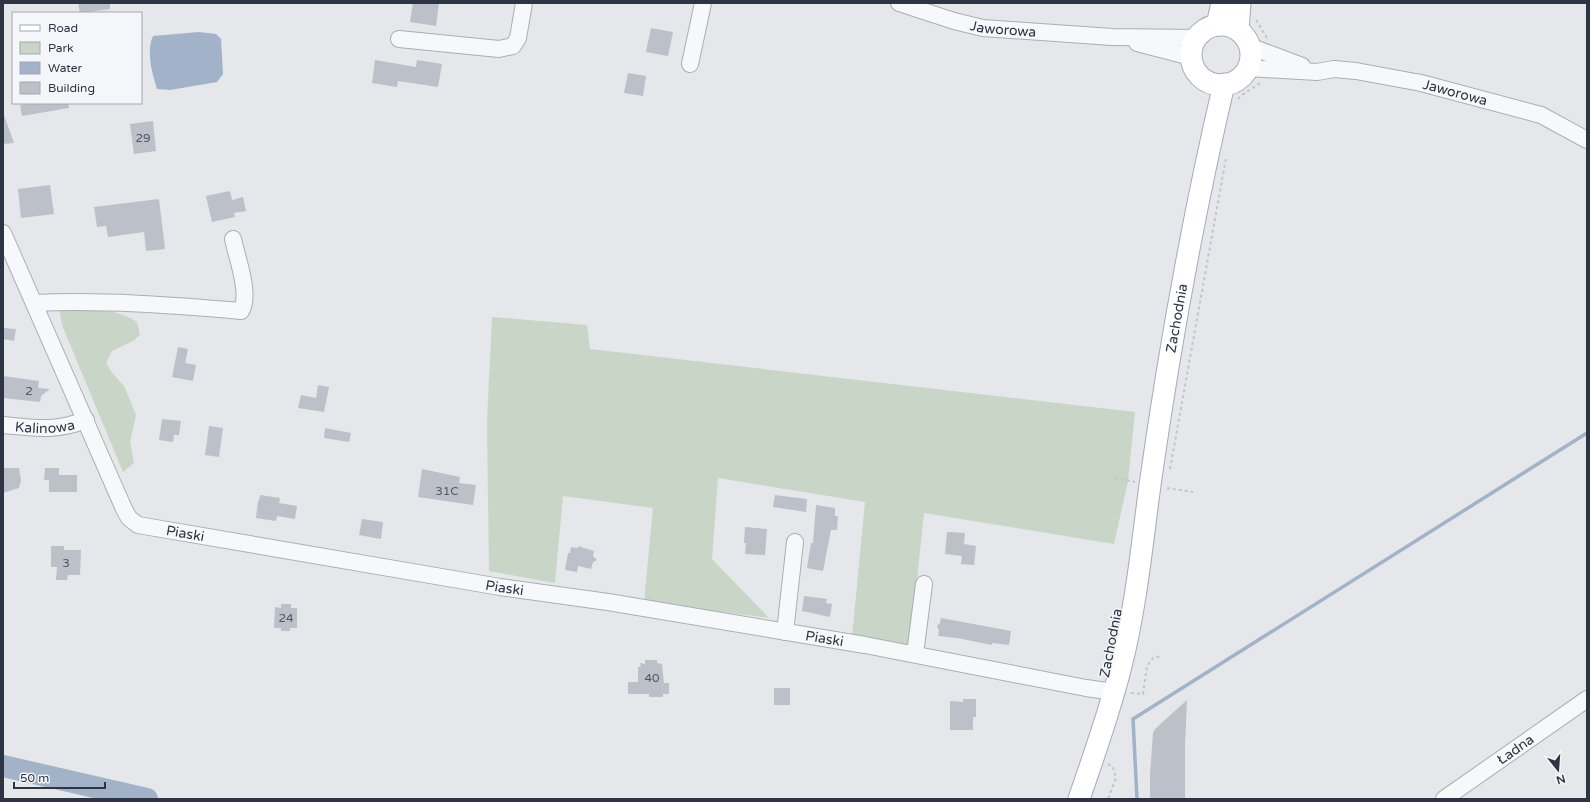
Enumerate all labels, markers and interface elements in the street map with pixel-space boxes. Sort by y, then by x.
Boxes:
legend [12,12,142,104]
street label: Jaworowa [969,17,1037,40]
text: Road [48,21,78,35]
text: Park [48,41,74,55]
text: Water [48,61,83,75]
street label: Jaworowa [1421,75,1489,109]
text: Building [48,81,95,95]
house number: 29 [135,131,151,145]
street label: Zachodnia [1162,282,1191,354]
house number: 2 [25,384,33,398]
street label: Kalinowa [14,416,76,437]
house number: 31C [435,484,459,498]
street label: Piaski [165,521,206,545]
house number: 3 [62,556,70,570]
street label: Piaski [484,576,525,599]
street label: Zachodnia [1096,607,1126,679]
house number: 24 [278,611,294,625]
street label: Piaski [804,627,845,650]
house number: 40 [644,671,660,685]
street label: Ładna [1494,730,1537,768]
north arrow [1538,750,1578,790]
scale bar [14,764,105,790]
text: 50 m [20,771,49,785]
text: N [1555,772,1567,787]

